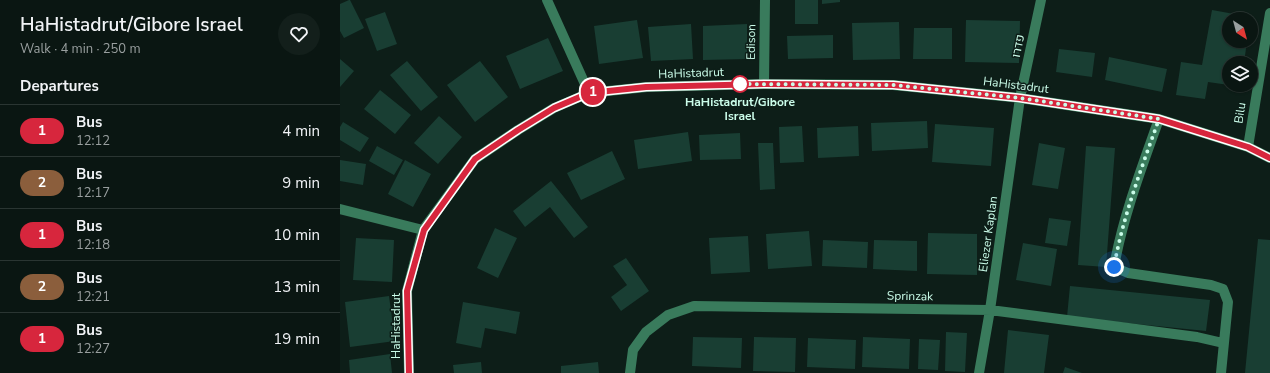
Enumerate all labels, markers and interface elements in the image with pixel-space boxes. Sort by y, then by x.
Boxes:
text: HaHistadrut/Gibore Israel [20,12,243,38]
north arrow [1222,12,1258,48]
map controls [1222,12,1258,92]
button: heart [278,13,320,55]
street label: Edison [743,24,759,60]
street label: פדרו [1008,33,1028,59]
text: Walk · 4 min · 250 m [20,40,141,58]
button: layers [1222,56,1258,92]
street label: HaHistadrut [658,64,725,82]
street label: HaHistadrut [982,73,1050,97]
marker: HaHistadrut/Gibore Israel [731,75,749,93]
text: Departures [20,76,99,96]
line badge: 1 [580,79,606,105]
text: 1 [589,82,597,101]
place label: HaHistadrut/Gibore Israel [685,94,795,124]
street label: Bilu [1230,101,1250,125]
text: Bus [76,112,102,132]
text: 1 [38,121,46,140]
text: 4 min [282,121,320,141]
text: 12:12 [76,132,110,150]
text: Bus [76,164,102,184]
text: 2 [38,173,46,192]
text: 9 min [282,173,320,193]
text: 12:17 [76,184,110,202]
street label: Eliezer Kaplan [975,195,1001,273]
text: Bus [76,216,102,236]
text: 1 [38,225,46,244]
text: 10 min [273,225,320,245]
text: 12:18 [76,236,110,254]
your location [1104,257,1124,277]
text: Bus [76,268,102,288]
text: 2 [38,277,46,296]
text: 13 min [273,277,320,297]
text: 12:21 [76,288,110,306]
street label: Sprinzak [887,288,934,304]
street label: HaHistadrut [388,292,404,359]
text: Bus [76,320,102,340]
text: 1 [38,329,46,348]
text: 19 min [273,329,320,349]
text: 12:27 [76,340,110,358]

